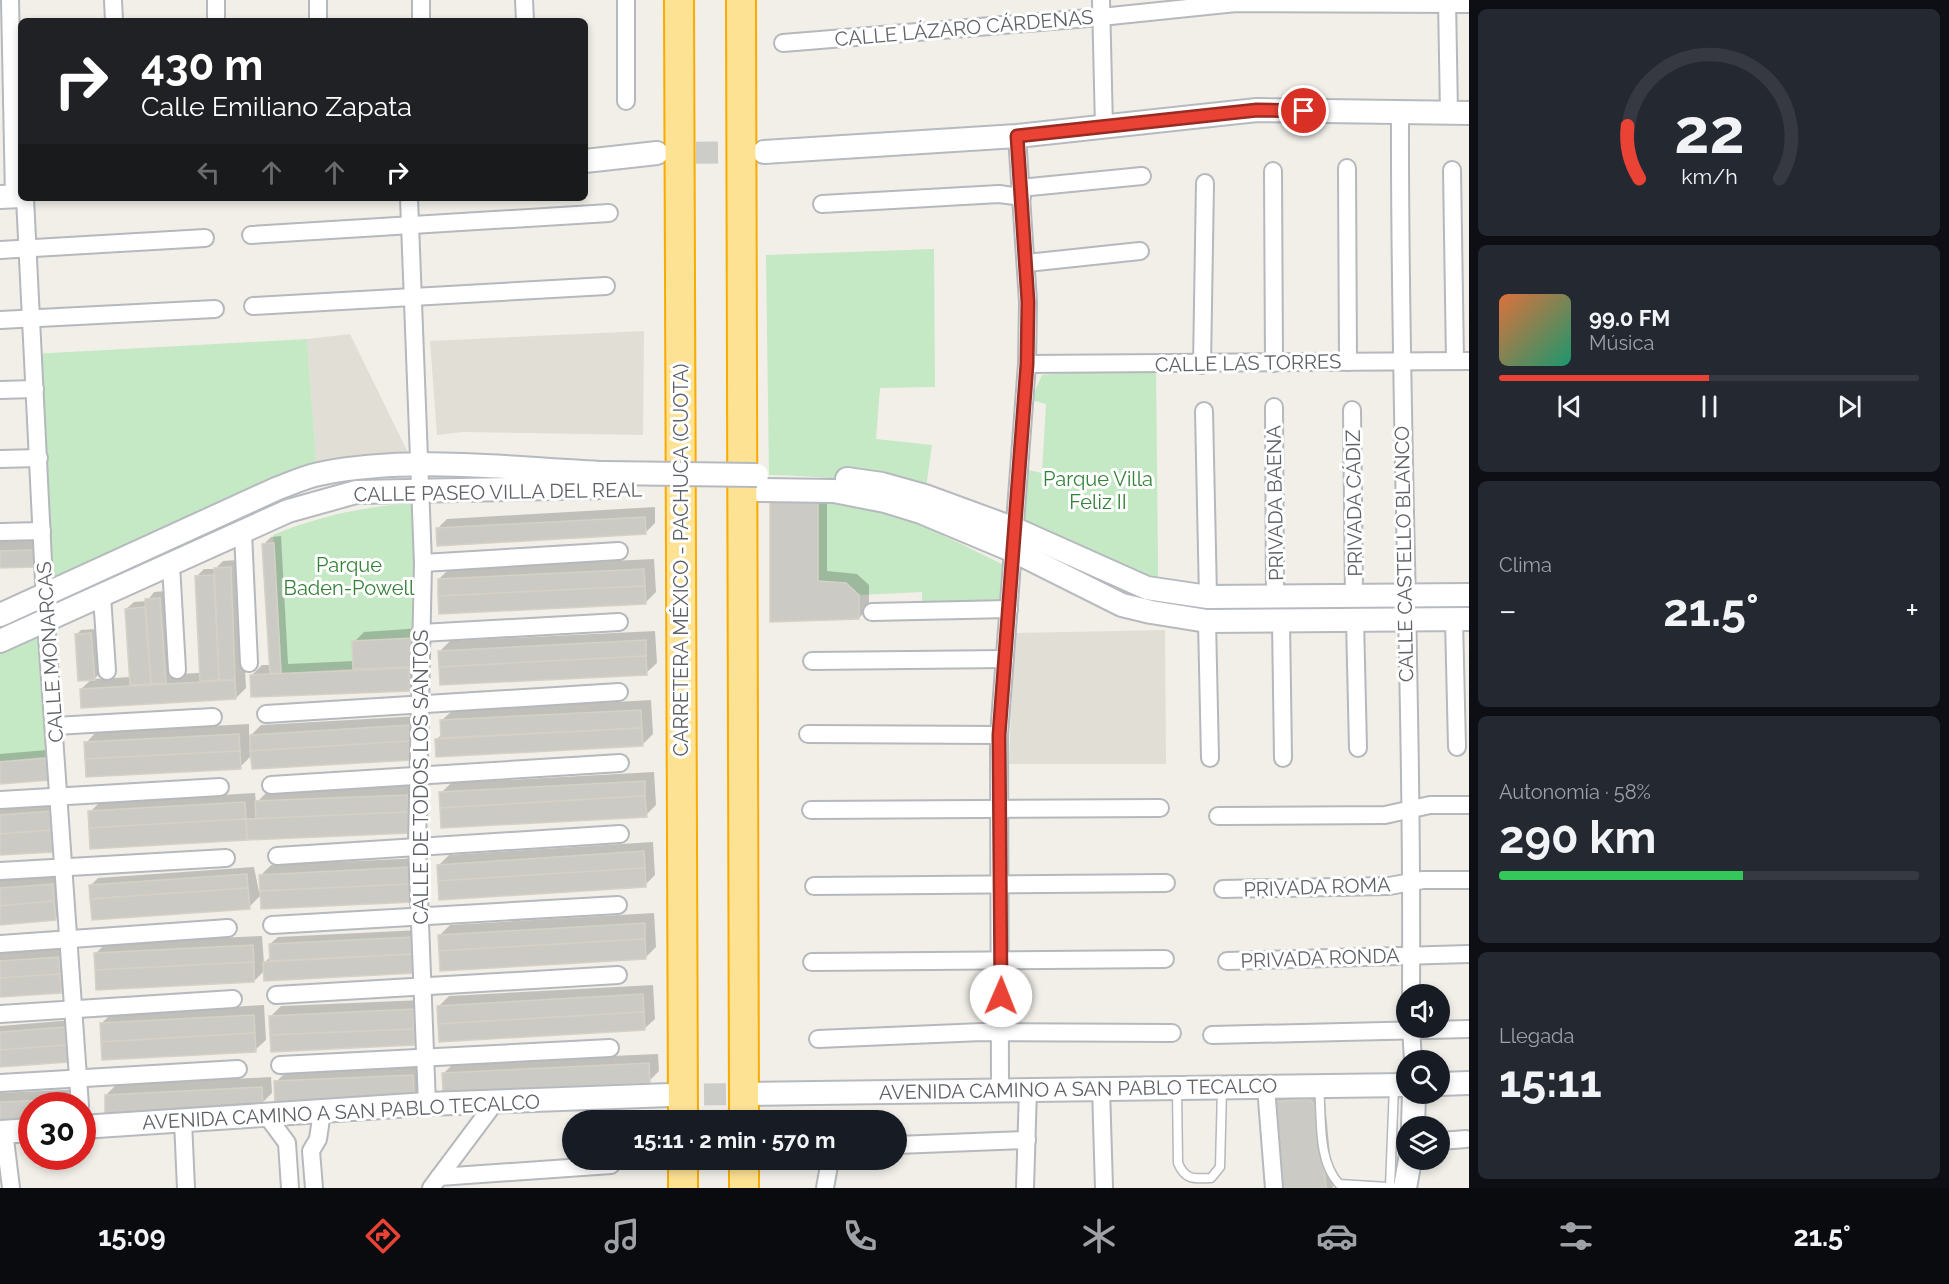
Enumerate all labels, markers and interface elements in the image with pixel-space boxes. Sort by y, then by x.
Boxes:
street label: CALLE LÁZARO CÁRDENAS [834,5,1094,51]
text: 430 m [141,41,263,90]
icon: right [42,42,120,120]
pin [1278,85,1329,136]
text: Calle Emiliano Zapata [141,91,412,122]
icon: arrive [1287,94,1320,127]
text: 22 [1674,95,1744,169]
icon: left [192,156,225,189]
icon: ahead [255,156,288,189]
icon: ahead [318,156,351,189]
icon: right [381,156,414,189]
text: km/h [1681,165,1737,190]
text: 99.0 FM [1589,305,1670,331]
text: Música [1589,331,1654,355]
street label: CALLE LAS TORRES [1155,349,1341,377]
street label: CARRETERA MÉXICO - PACHUCA (CUOTA) [669,364,693,756]
icon: previous [1553,390,1586,423]
icon: pause [1693,390,1726,423]
icon: next [1833,390,1866,423]
street label: PRIVADA BAENA [1262,424,1288,581]
street label: CALLE CASTELLO BLANCO [1390,426,1418,682]
street label: PRIVADA CÁDIZ [1341,429,1367,577]
park label: Parque Villa Feliz II [1043,467,1153,514]
street label: CALLE PASEO VILLA DEL REAL [353,477,643,507]
park label: Parque Baden-Powell [284,553,415,600]
text: Clima [1499,553,1552,577]
street label: CALLE MONARCAS [32,561,68,743]
text: 21.5° [1663,584,1759,637]
text: − [1499,591,1517,630]
text: + [1905,591,1919,630]
street label: CALLE DE TODOS LOS SANTOS [409,630,433,924]
text: Autonomía · 58% [1499,780,1651,804]
text: 290 km [1499,811,1656,864]
street label: PRIVADA ROMA [1243,872,1392,902]
street label: PRIVADA RONDA [1240,943,1400,973]
position arrow [969,964,1033,1028]
map controls [1396,984,1450,1170]
button: sound [1396,984,1450,1038]
text: Llegada [1499,1024,1574,1048]
button: search [1396,1050,1450,1104]
text: 15:11 [1499,1055,1602,1108]
street label: AVENIDA CAMINO A SAN PABLO TECALCO [879,1074,1277,1104]
street label: AVENIDA CAMINO A SAN PABLO TECALCO [141,1090,541,1134]
speed limit sign: 30 [18,1092,96,1170]
button: layers [1396,1116,1450,1170]
text: 15:11 · 2 min · 570 m [633,1127,836,1153]
icon: directions [362,1215,404,1257]
icon: music [601,1215,643,1257]
icon: phone [839,1215,881,1257]
icon: climate [1078,1215,1120,1257]
icon: car [1316,1215,1358,1257]
icon: filters [1555,1215,1597,1257]
text: 15:09 [98,1221,166,1252]
text: 21.5° [1793,1221,1851,1252]

